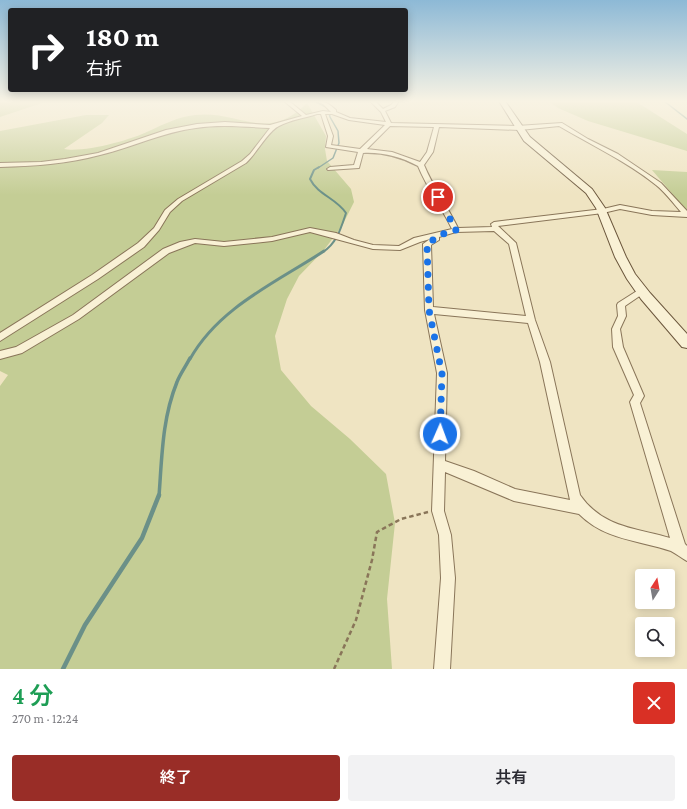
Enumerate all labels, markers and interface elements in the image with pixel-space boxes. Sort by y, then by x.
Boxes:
text: 180 m [86,21,159,52]
icon: right [20,24,72,76]
text: 右折 [86,59,122,79]
pin [421,180,455,214]
icon: arrive [427,186,449,208]
position arrow [419,413,461,455]
north arrow [635,569,675,609]
map controls [635,569,675,657]
button: search [635,617,675,657]
text: 4 分 [12,682,53,709]
button: close [633,682,675,724]
text: 270 m · 12:24 [12,711,78,726]
button: 終了 [12,755,340,801]
button: 共有 [348,755,675,801]

